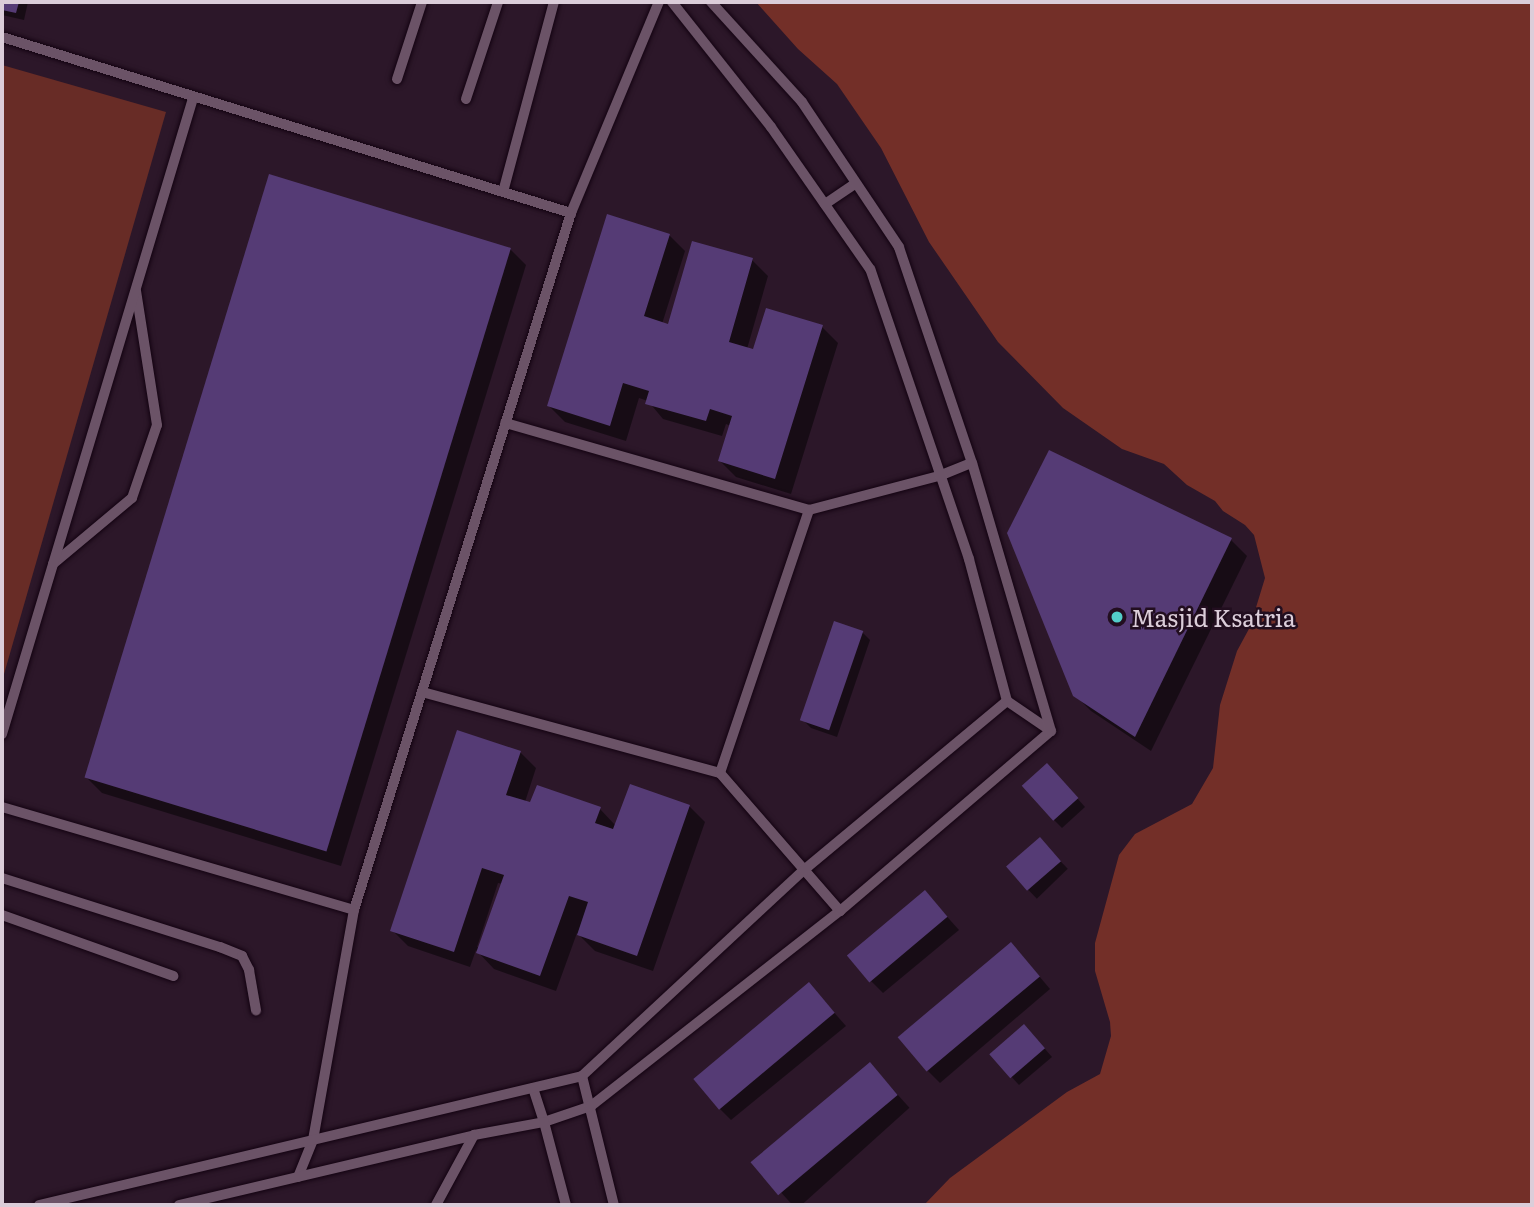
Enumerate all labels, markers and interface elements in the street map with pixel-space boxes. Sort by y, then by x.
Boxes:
place label: Masjid Ksatria [1131,603,1296,631]
marker: Masjid Ksatria [1109,609,1125,625]

